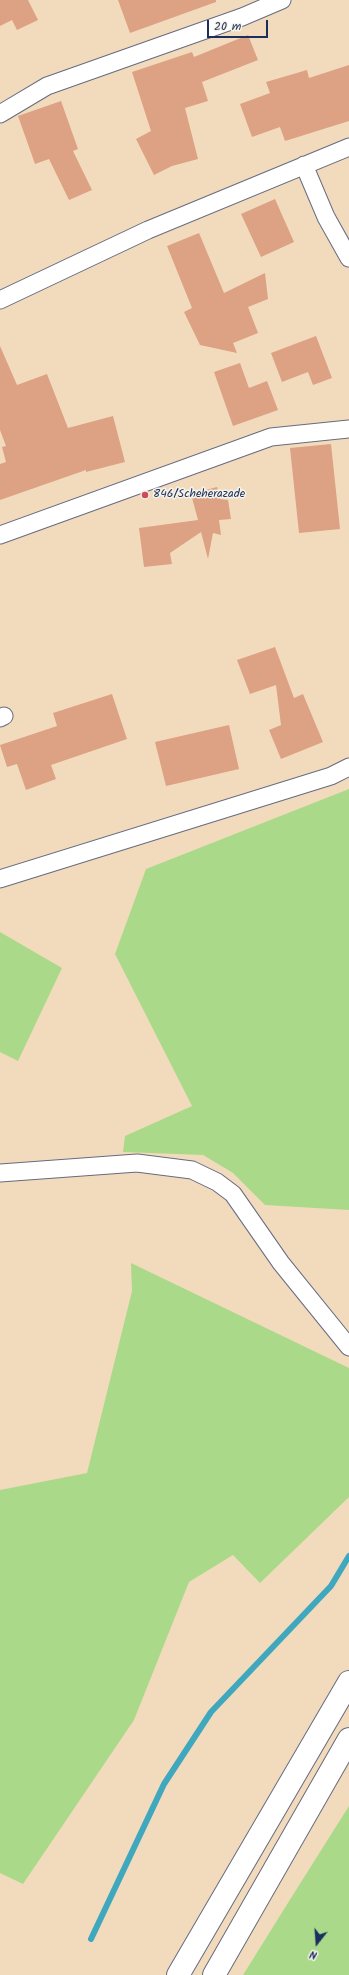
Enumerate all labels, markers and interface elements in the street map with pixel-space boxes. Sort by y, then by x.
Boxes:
scale bar [209,12,270,38]
text: 20 m [214,17,241,36]
place label: 846/Scheherazade [153,488,245,502]
marker: 846/Scheherazade [140,490,150,500]
north arrow [297,1923,337,1963]
text: N [308,1945,319,1964]

